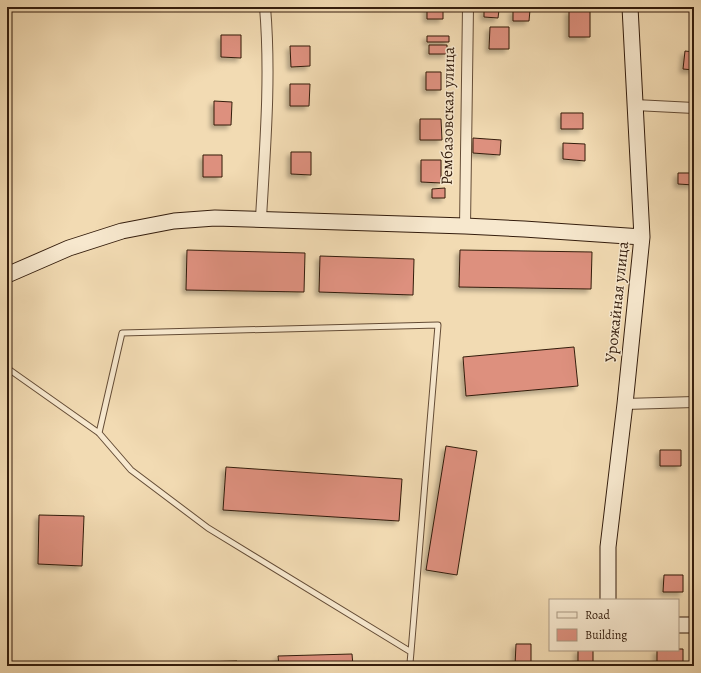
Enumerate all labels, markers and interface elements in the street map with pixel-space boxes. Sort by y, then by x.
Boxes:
street label: Рембазовская улица [436,46,460,185]
street label: Урожайная улица [600,240,634,364]
legend [549,599,679,651]
text: Road [585,607,611,623]
text: Building [585,627,627,643]

